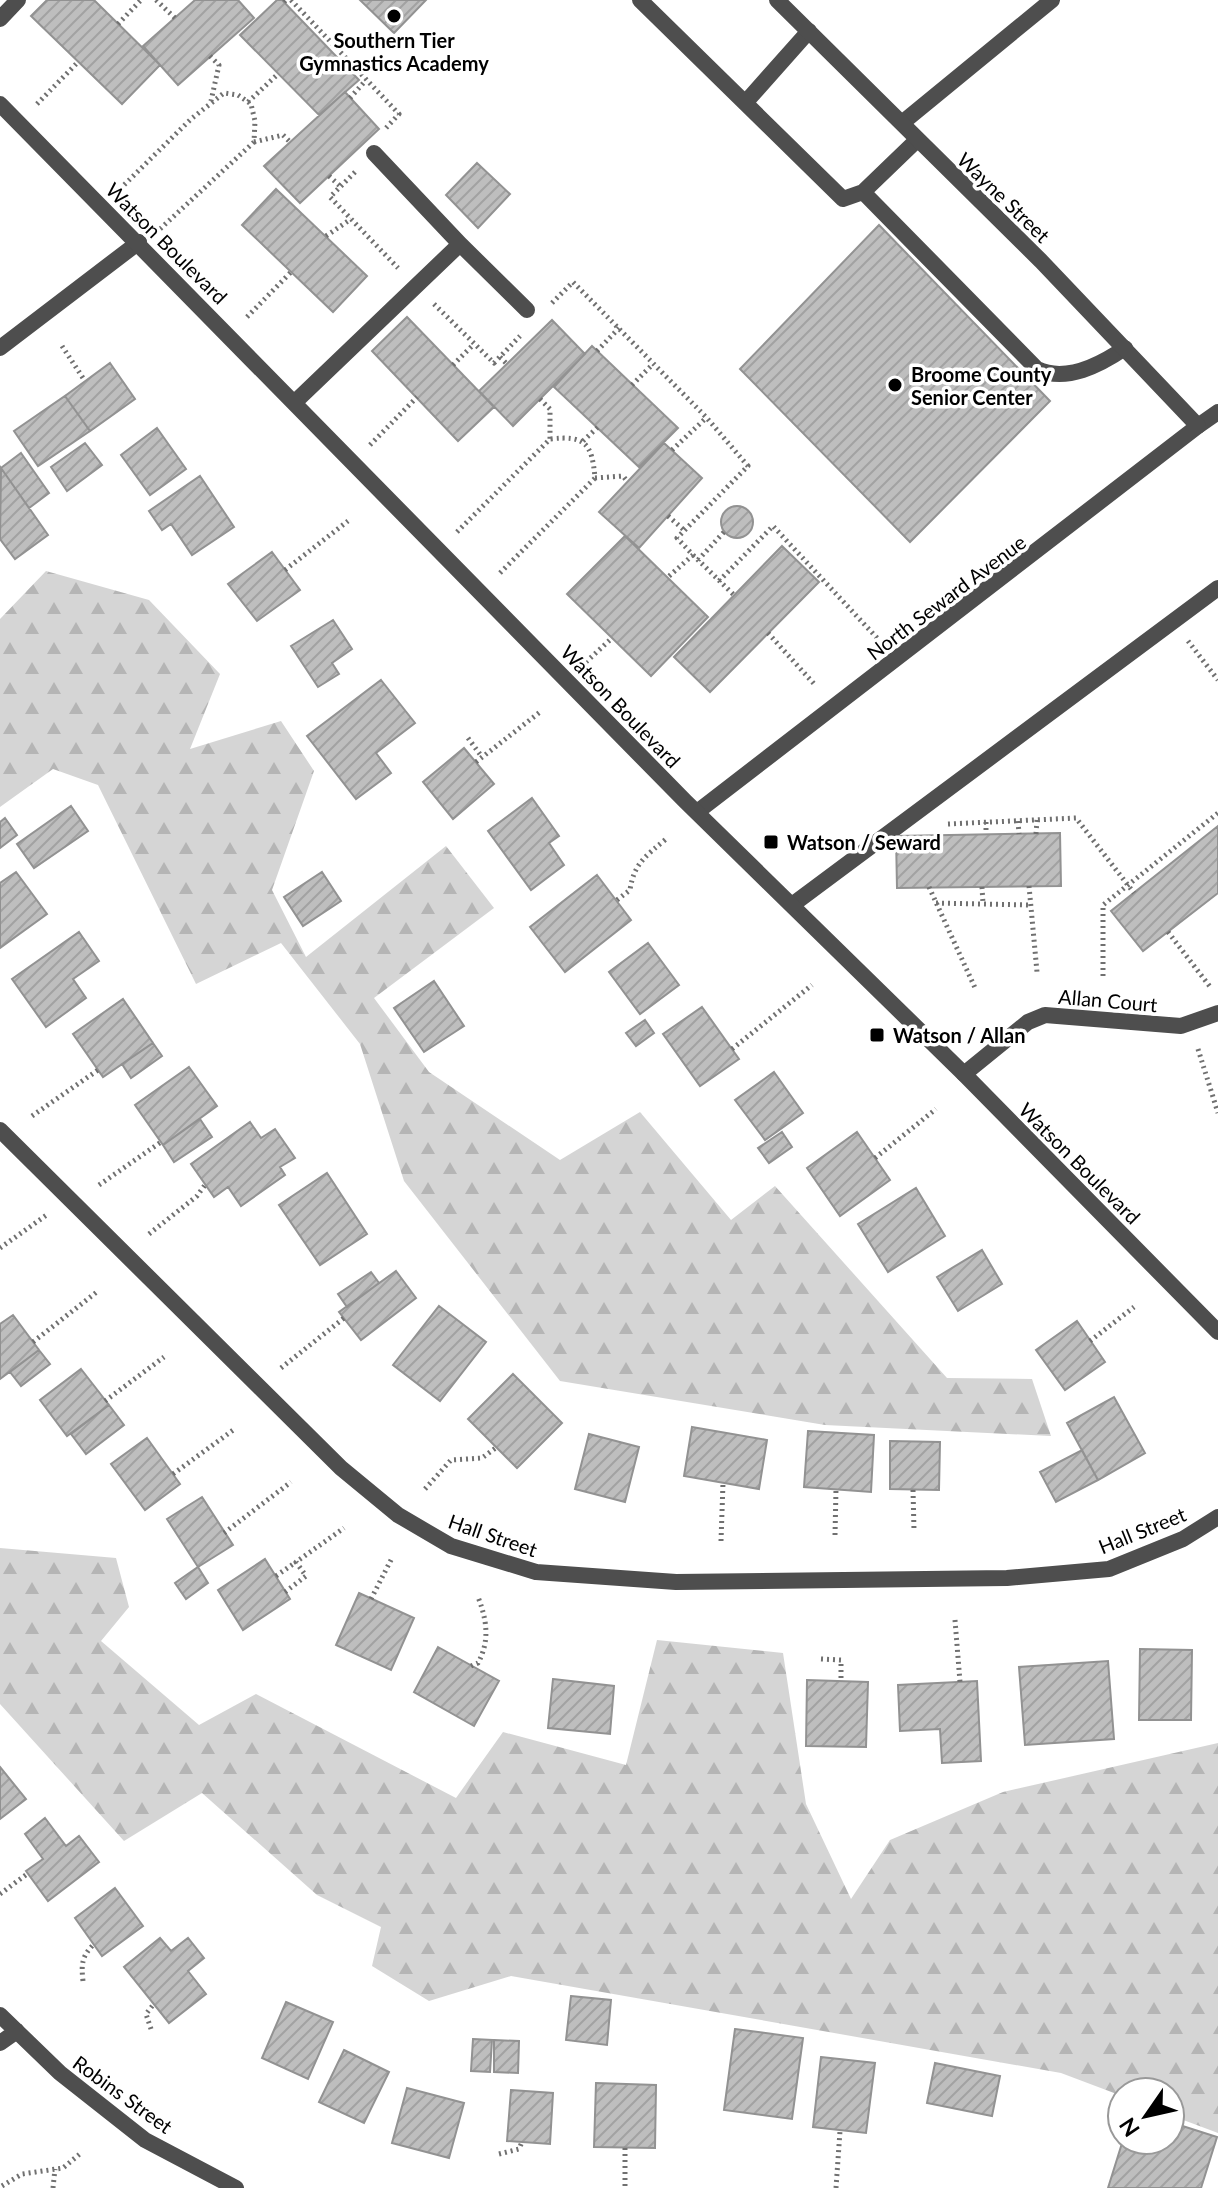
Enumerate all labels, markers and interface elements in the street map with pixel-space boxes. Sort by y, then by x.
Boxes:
marker: Southern Tier Gymnastics Academy [385,7,403,25]
place label: Southern Tier Gymnastics Academy [299,28,489,75]
street label: Wayne Street [953,147,1055,247]
street label: Watson Boulevard [101,177,233,309]
place label: Broome County Senior Center [911,362,1052,409]
marker: Broome County Senior Center [886,376,904,394]
street label: North Seward Avenue [862,529,1030,665]
street label: Watson Boulevard [556,640,686,772]
place label: Watson / Seward [787,830,941,854]
marker: Watson / Seward [762,833,780,851]
street label: Allan Court [1058,984,1158,1016]
place label: Watson / Allan [893,1023,1025,1047]
marker: Watson / Allan [868,1026,886,1044]
street label: Watson Boulevard [1014,1097,1146,1229]
street label: Hall Street [1095,1502,1189,1558]
street label: Hall Street [446,1509,540,1561]
street label: Robins Street [69,2050,177,2138]
north arrow [1106,2076,1186,2156]
text: N [1113,2113,1145,2142]

